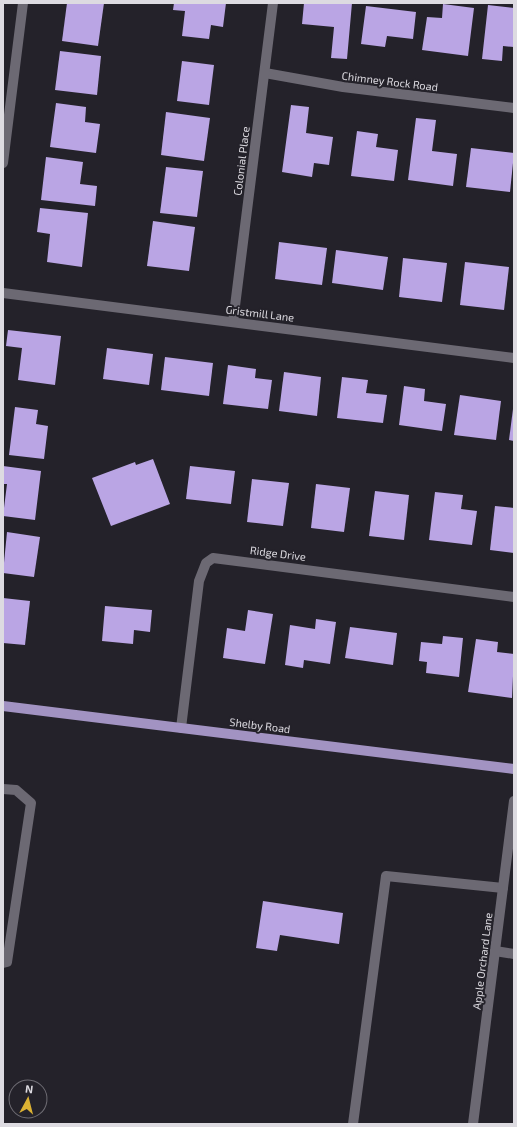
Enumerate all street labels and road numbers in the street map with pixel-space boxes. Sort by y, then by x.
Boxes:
street label: Chimney Rock Road [341,69,439,93]
street label: Colonial Place [230,126,252,196]
street label: Gristmill Lane [225,302,295,324]
street label: Ridge Drive [249,543,307,563]
street label: Shelby Road [229,715,291,735]
street label: Apple Orchard Lane [470,912,494,1010]

